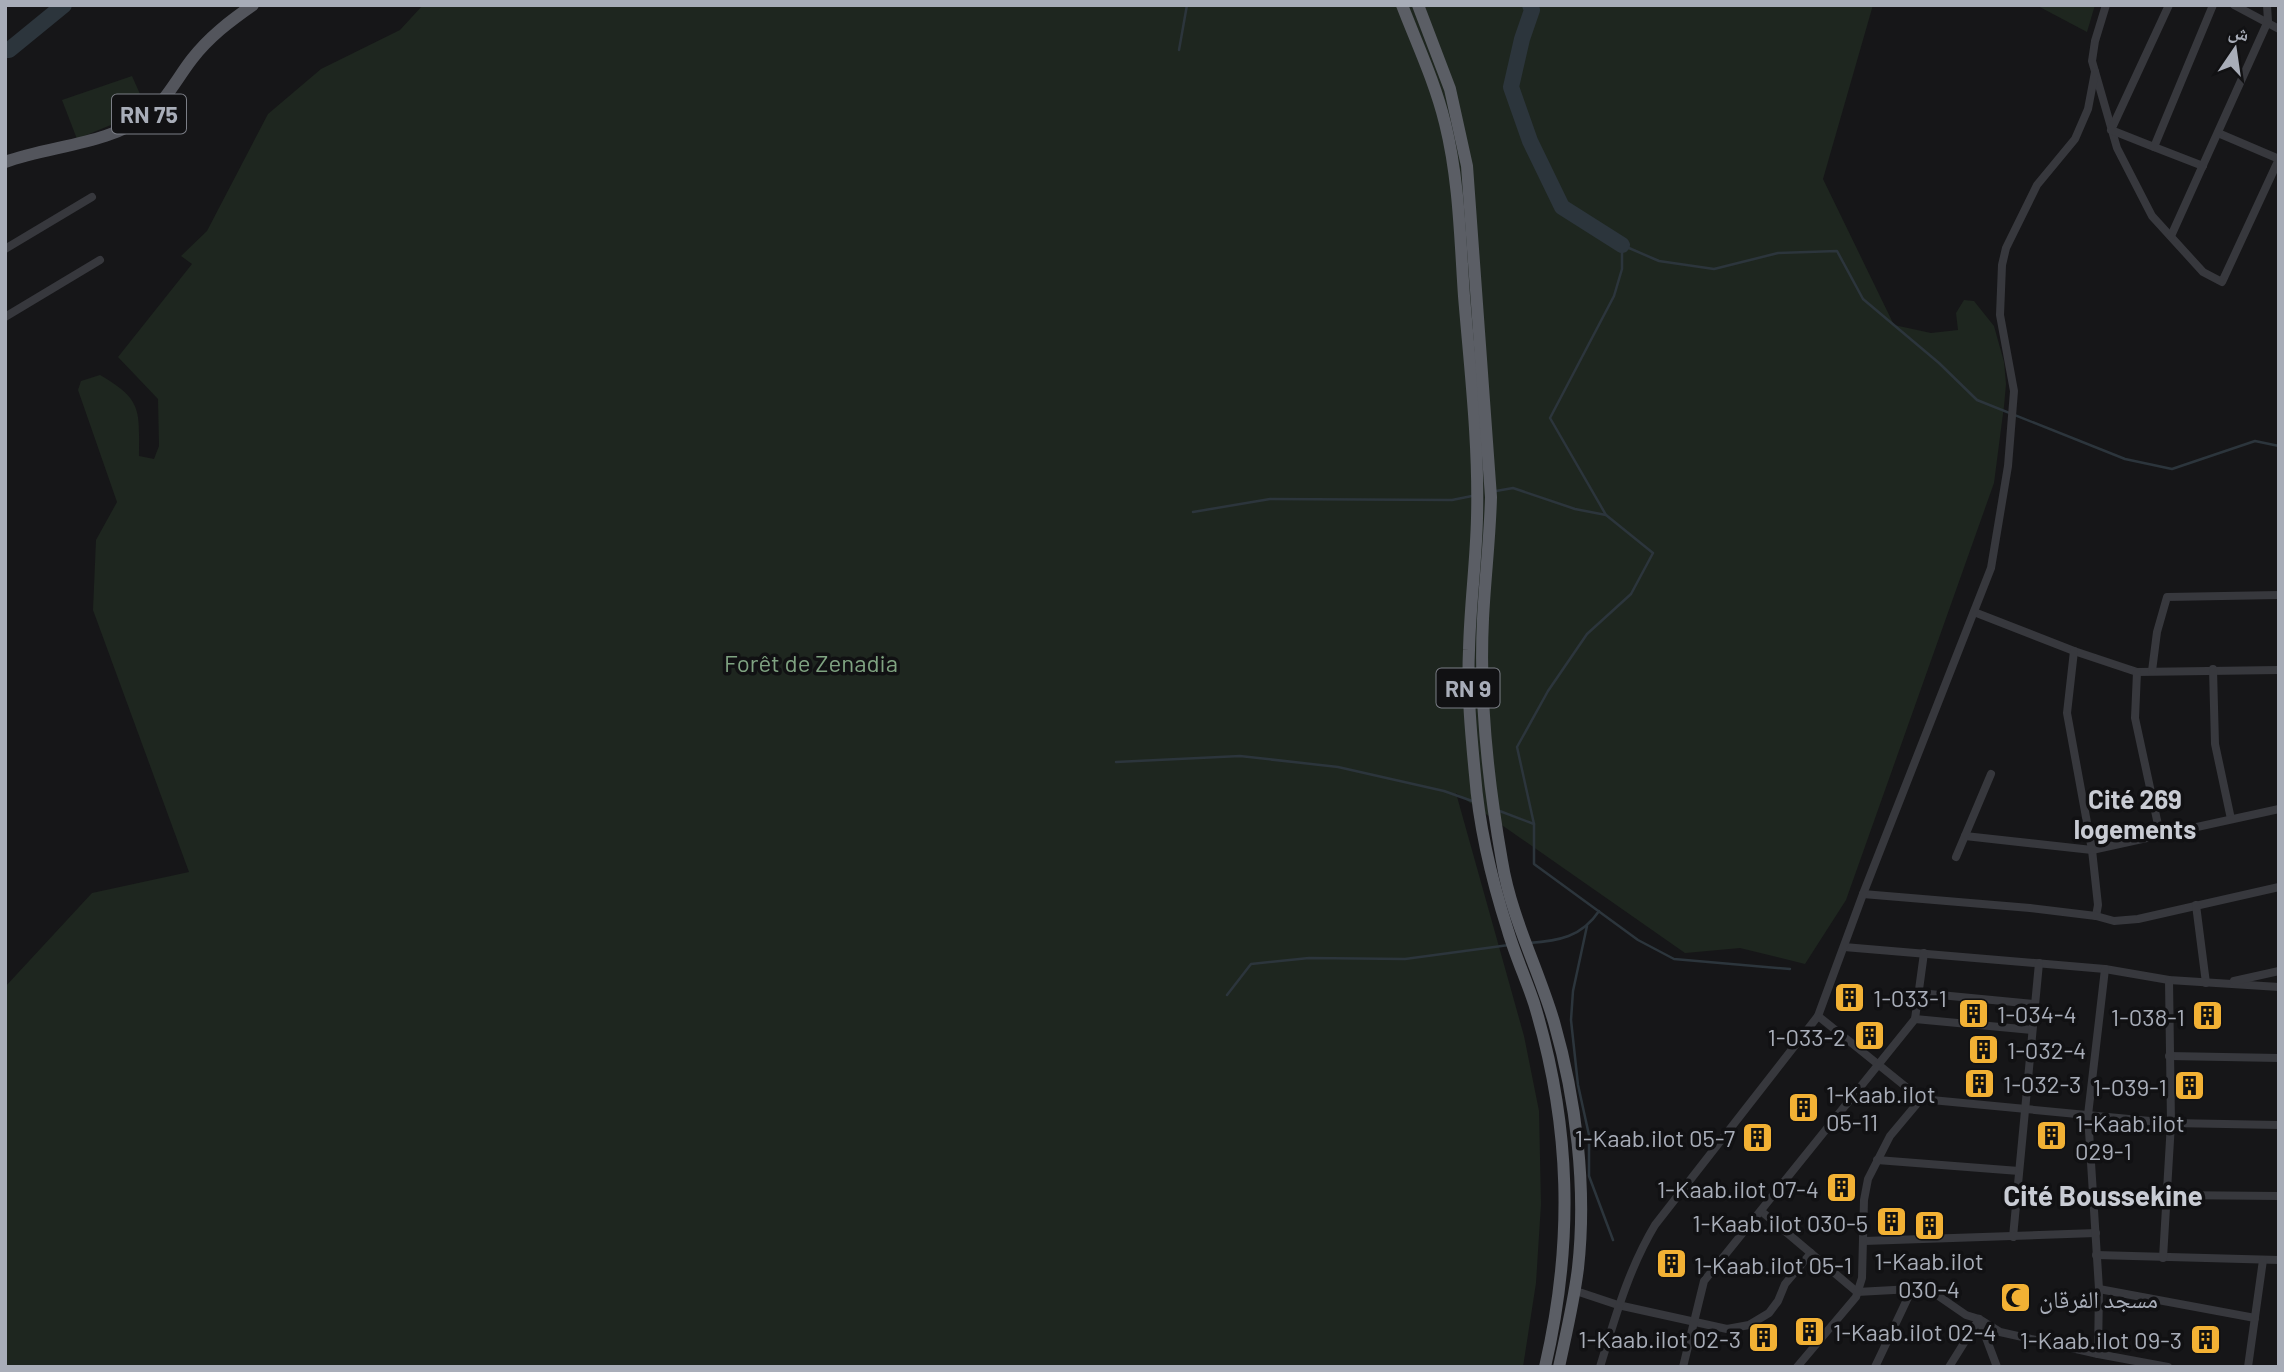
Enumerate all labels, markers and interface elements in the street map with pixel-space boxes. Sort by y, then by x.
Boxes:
north arrow [2200,14,2270,84]
text: ش [2226,18,2251,46]
road number: RN 75 [112,94,186,134]
park label: Forêt de Zenadia [724,648,898,677]
road number: RN 9 [1436,668,1500,708]
district label: Cité 269 logements [2074,783,2196,844]
building icon: 1-033-1 [1833,980,1867,1014]
place label: 1-033-1 [1873,983,1947,1012]
building icon: 1-034-4 [1957,996,1991,1030]
place label: 1-034-4 [1997,999,2077,1028]
building icon: 1-038-1 [2191,999,2225,1033]
place label: 1-038-1 [2111,1002,2185,1031]
building icon: 1-033-2 [1852,1019,1886,1053]
place label: 1-033-2 [1768,1022,1846,1051]
building icon: 1-032-4 [1967,1032,2001,1066]
place label: 1-032-4 [2007,1035,2086,1064]
building icon: 1-032-3 [1963,1066,1997,1100]
place label: 1-032-3 [2003,1069,2081,1098]
building icon: 1-039-1 [2173,1069,2207,1103]
place label: 1-039-1 [2093,1072,2167,1101]
place label: 1-Kaab.ilot 05-11 [1826,1079,1936,1136]
building icon: 1-Kaab.ilot 05-11 [1786,1090,1820,1124]
place label: 1-Kaab.ilot 029-1 [2075,1108,2185,1165]
building icon: 1-Kaab.ilot 029-1 [2035,1119,2069,1153]
building icon: 1-Kaab.ilot 05-7 [1741,1120,1775,1154]
place label: 1-Kaab.ilot 05-7 [1575,1123,1735,1152]
building icon: 1-Kaab.ilot 07-4 [1825,1171,1859,1205]
place label: 1-Kaab.ilot 07-4 [1657,1174,1819,1203]
district label: Cité Boussekine [2003,1178,2203,1212]
building icon: 1-Kaab.ilot 030-5 [1874,1205,1908,1239]
place label: 1-Kaab.ilot 030-5 [1692,1208,1868,1237]
building icon: 1-Kaab.ilot 030-4 [1912,1209,1946,1243]
place label: 1-Kaab.ilot 030-4 [1874,1246,1984,1303]
building icon: 1-Kaab.ilot 05-1 [1654,1247,1688,1281]
place label: 1-Kaab.ilot 05-1 [1694,1250,1852,1279]
mosque icon: مسجد الفرقان [1999,1281,2033,1315]
place label: مسجد الفرقان [2039,1284,2158,1314]
building icon: 1-Kaab.ilot 02-4 [1793,1314,1827,1348]
place label: 1-Kaab.ilot 02-4 [1833,1317,1997,1346]
building icon: 1-Kaab.ilot 02-3 [1747,1321,1781,1355]
building icon: 1-Kaab.ilot 09-3 [2188,1322,2222,1356]
place label: 1-Kaab.ilot 02-3 [1578,1324,1741,1353]
place label: 1-Kaab.ilot 09-3 [2020,1325,2182,1354]

